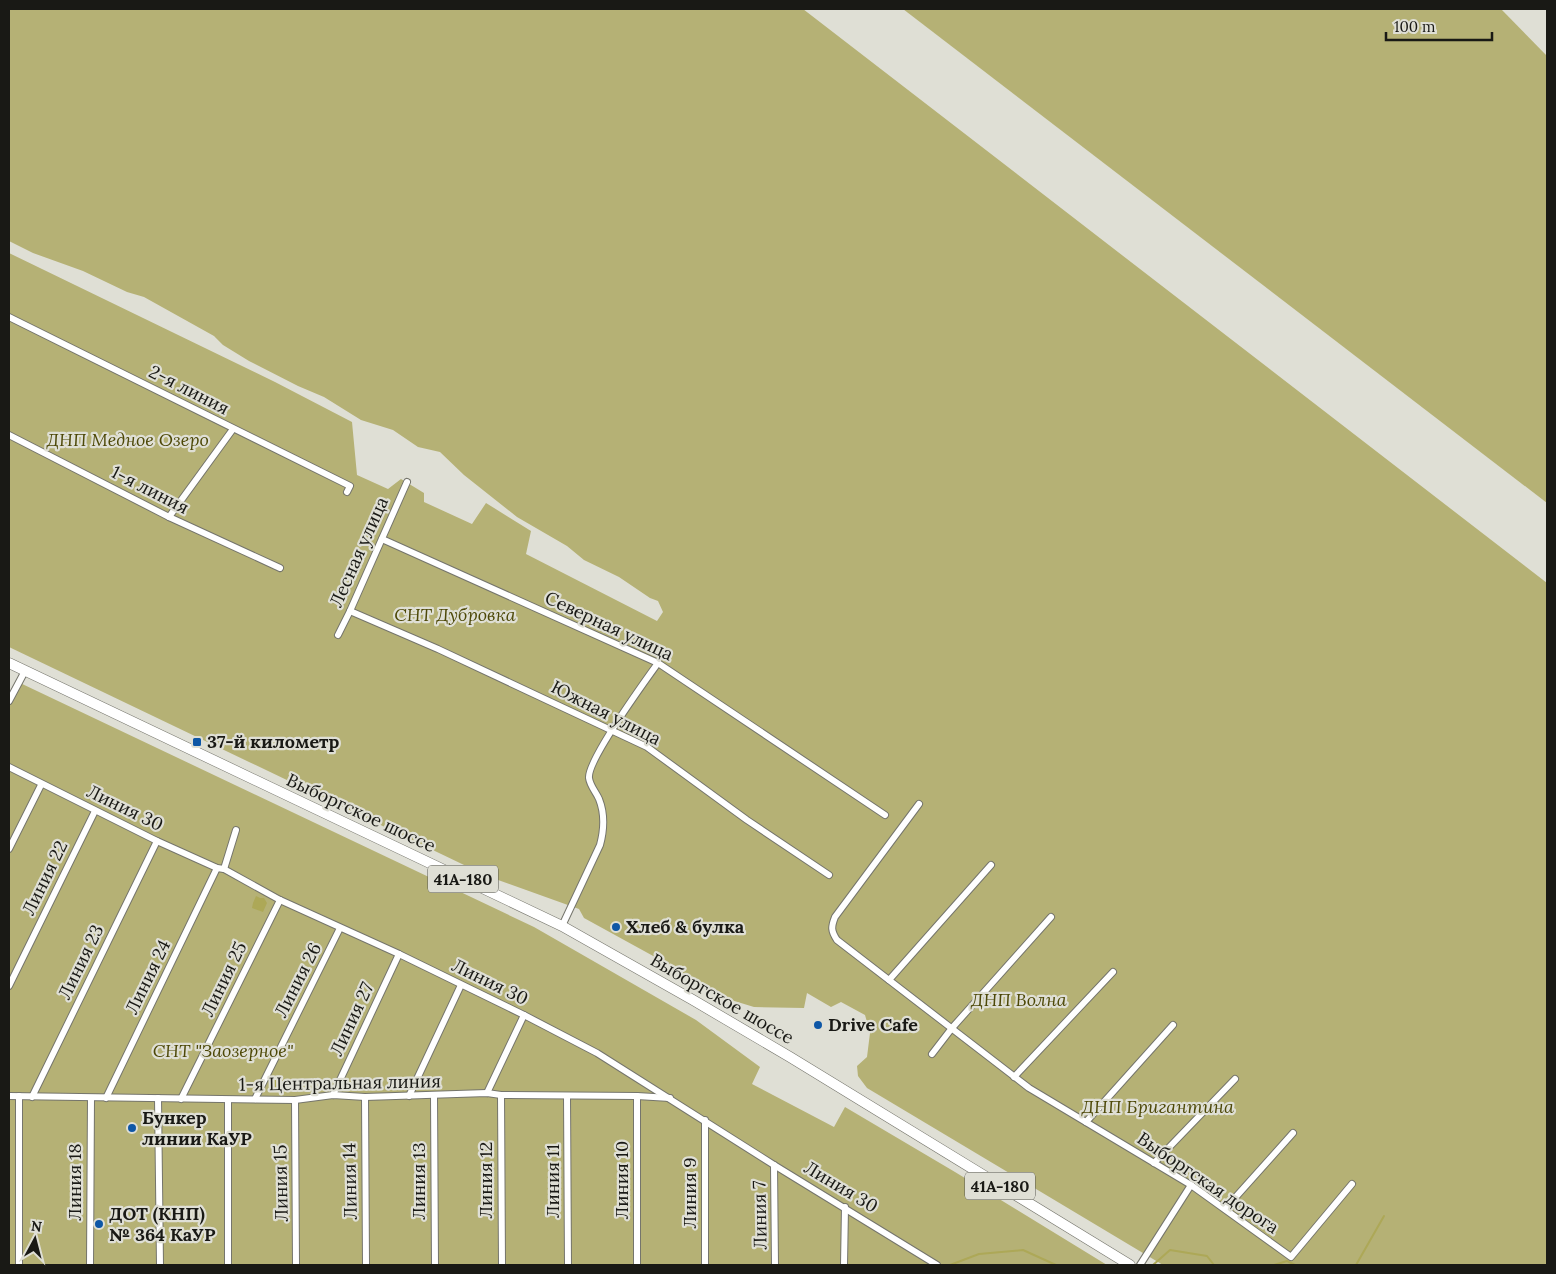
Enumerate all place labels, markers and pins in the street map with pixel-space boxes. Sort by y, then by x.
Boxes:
place label: 37-й километр [207,730,339,753]
marker: 37-й километр [191,736,203,748]
place label: Хлеб & булка [626,915,745,938]
marker: Хлеб & булка [610,921,622,933]
place label: Drive Cafe [828,1013,918,1036]
marker: Drive Cafe [812,1019,824,1031]
place label: Бункер линии КаУР [142,1106,252,1150]
marker: Бункер линии КаУР [126,1122,138,1134]
place label: ДОТ (КНП) № 364 КаУР [109,1202,216,1246]
marker: ДОТ (КНП) № 364 КаУР [93,1218,105,1230]

